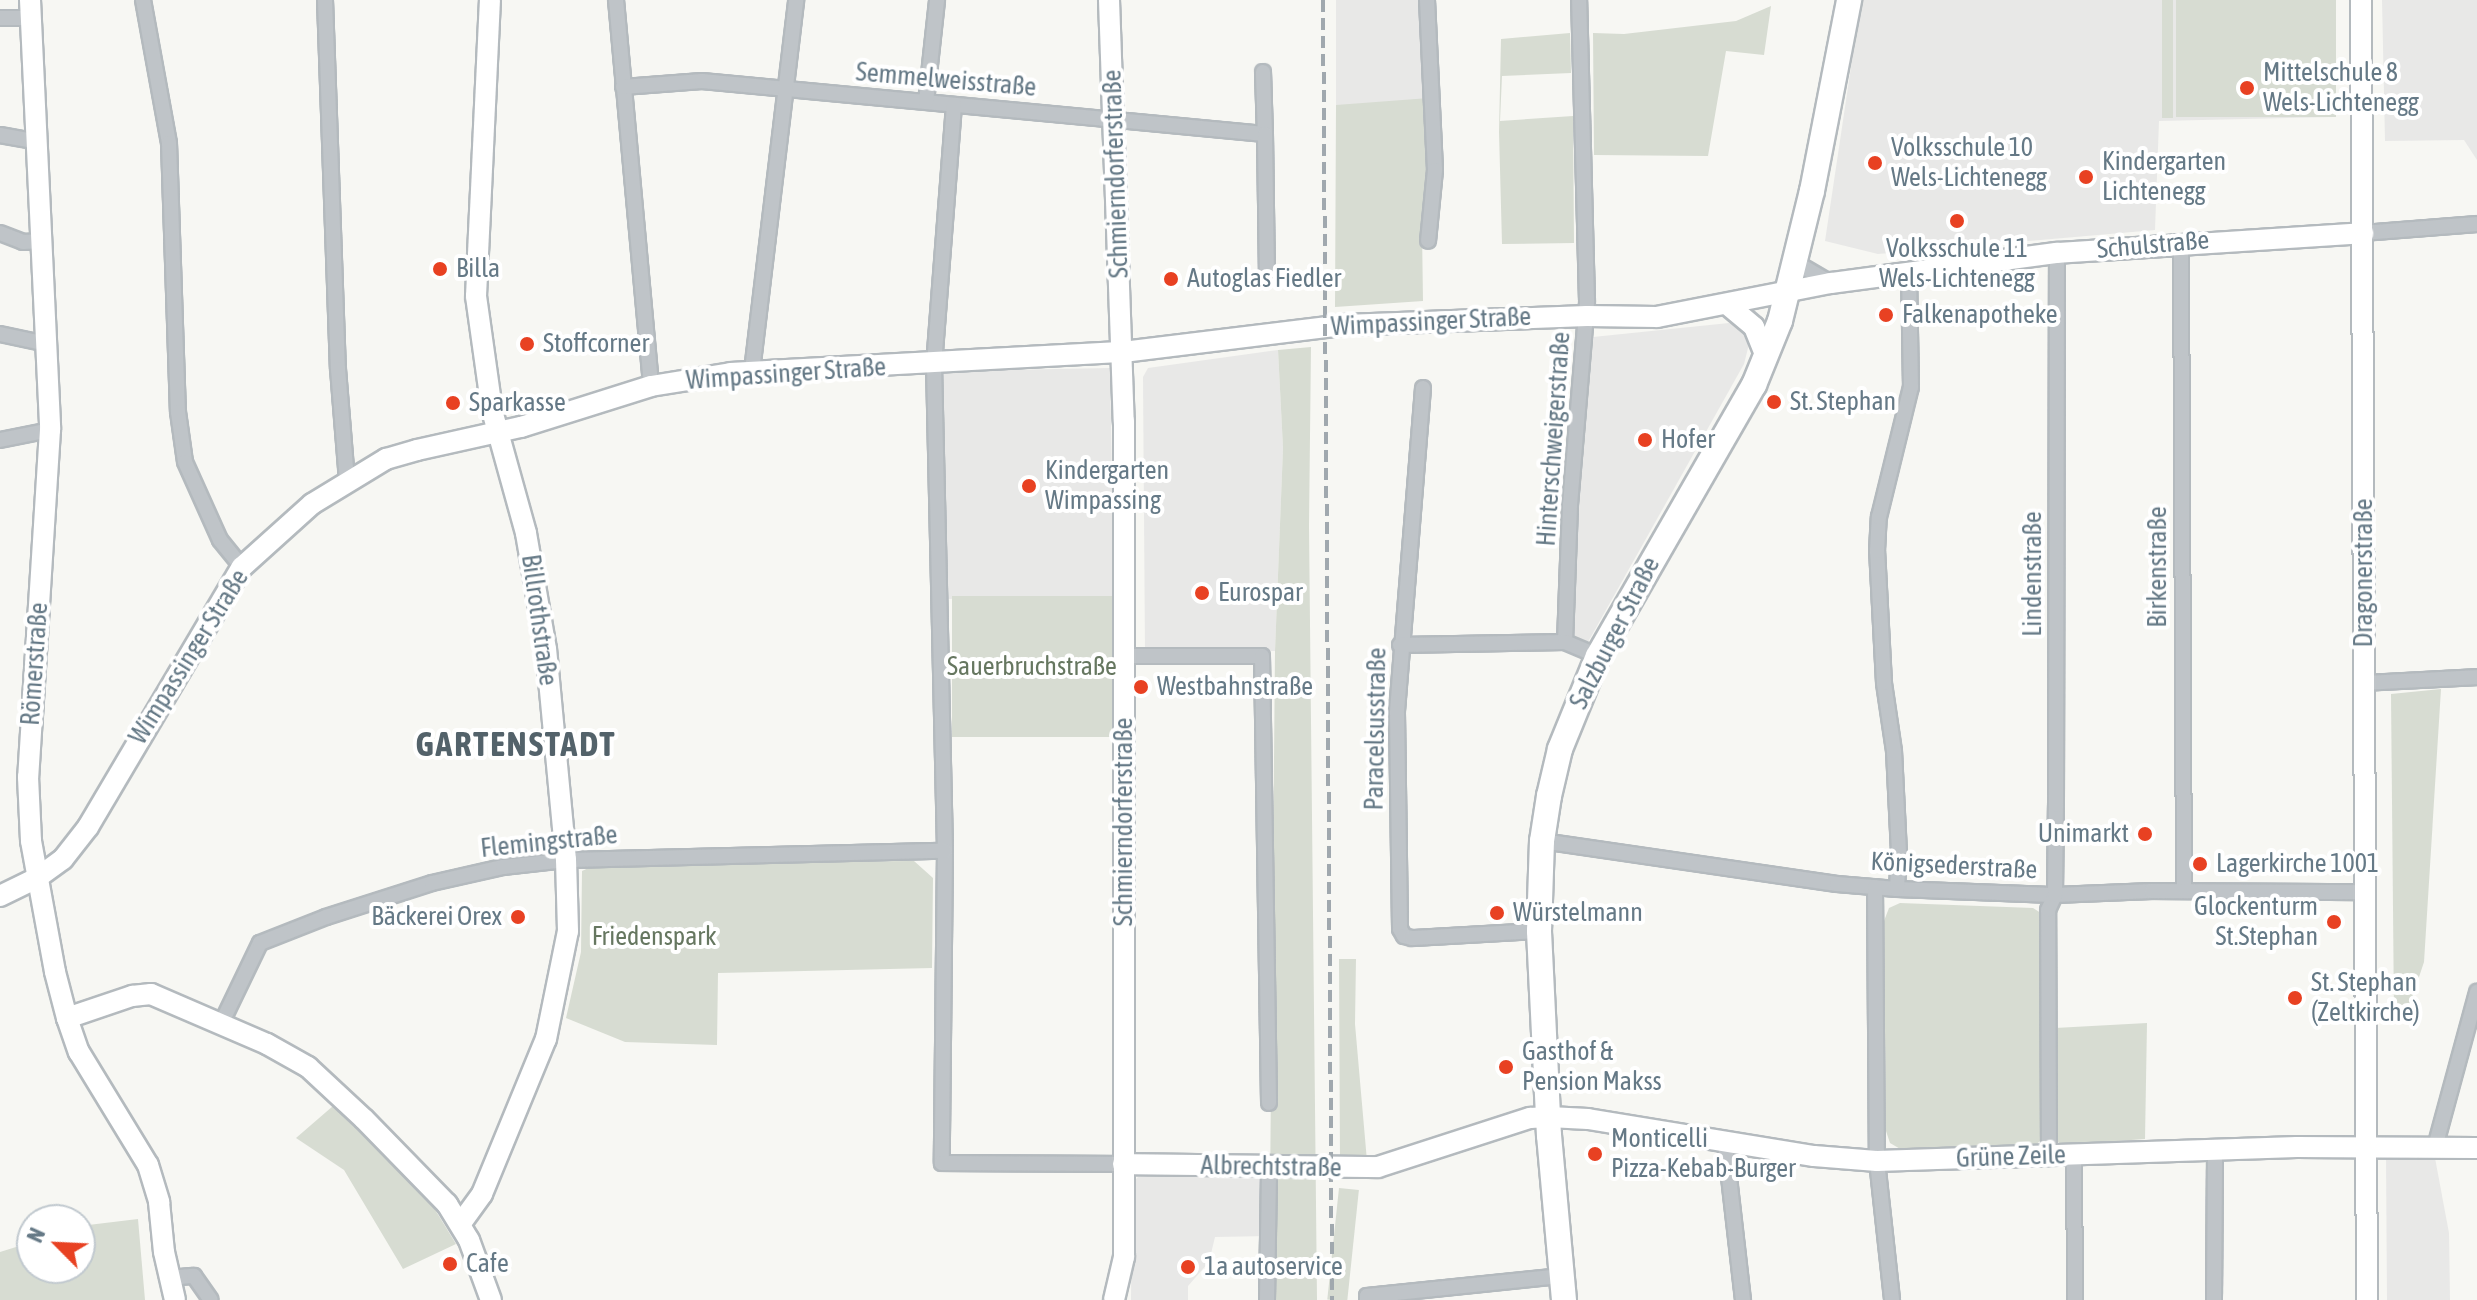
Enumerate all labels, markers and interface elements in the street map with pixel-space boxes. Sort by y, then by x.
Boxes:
street label: Semmelweisstraße [855,57,1037,103]
place label: Mittelschule 8 Wels-Lichtenegg [2263,57,2419,118]
street label: Schmierndorferstraße [1097,69,1135,279]
marker: Mittelschule 8 Wels-Lichtenegg [2238,79,2256,97]
place label: Volksschule 10 Wels-Lichtenegg [1891,132,2047,194]
place label: Kindergarten Lichtenegg [2102,146,2226,208]
marker: Volksschule 10 Wels-Lichtenegg [1866,154,1884,172]
marker: Kindergarten Lichtenegg [2077,168,2095,186]
marker: Volksschule 11 Wels-Lichtenegg [1948,212,1966,230]
street label: Schulstraße [2096,225,2210,265]
place label: Volksschule 11 Wels-Lichtenegg [1879,233,2035,294]
place label: Billa [456,253,500,285]
marker: Billa [431,260,449,278]
place label: Autoglas Fiedler [1187,263,1341,295]
marker: Autoglas Fiedler [1162,270,1180,288]
place label: Falkenapotheke [1902,299,2058,331]
street label: Wimpassinger Straße [1330,301,1532,343]
marker: Falkenapotheke [1877,306,1895,324]
place label: Stoffcorner [543,328,649,360]
street label: Hinterschweigerstraße [1531,331,1577,547]
marker: Stoffcorner [518,335,536,353]
street label: Wimpassinger Straße [685,351,887,397]
place label: St. Stephan [1790,386,1896,418]
place label: Sparkasse [469,387,566,419]
marker: St. Stephan [1765,393,1783,411]
marker: Sparkasse [444,394,462,412]
place label: Hofer [1661,424,1715,456]
marker: Hofer [1636,431,1654,449]
place label: Kindergarten Wimpassing [1045,455,1169,516]
marker: Kindergarten Wimpassing [1020,477,1038,495]
street label: Dragonerstraße [2348,499,2380,647]
street label: Birkenstraße [2142,506,2174,628]
street label: Lindenstraße [2017,511,2049,637]
street label: Billrothstraße [514,552,564,688]
street label: Salzburger Straße [1563,552,1667,714]
street label: Wimpassinger Straße [123,564,255,750]
place label: Eurospar [1218,577,1303,609]
marker: Eurospar [1193,584,1211,602]
street label: Römerstraße [15,601,55,727]
street label: Paracelsusstraße [1359,647,1393,811]
park label: Sauerbruchstraße [947,651,1117,683]
place label: Westbahnstraße [1157,671,1313,703]
marker: Westbahnstraße [1132,678,1150,696]
street label: Schmierndorferstraße [1108,718,1140,926]
district label: GARTENSTADT [416,724,616,764]
place label: Unimarkt [2038,818,2129,850]
street label: Flemingstraße [479,819,619,865]
marker: Unimarkt [2136,825,2154,843]
street label: Königsederstraße [1870,846,2038,886]
place label: Lagerkirche 1001 [2216,848,2379,880]
marker: Lagerkirche 1001 [2191,855,2209,873]
place label: Glockenturm St.Stephan [2194,891,2318,952]
place label: Würstelmann [1513,897,1643,929]
place label: Bäckerei Orex [371,901,502,933]
marker: Würstelmann [1488,904,1506,922]
marker: Bäckerei Orex [509,908,527,926]
marker: Glockenturm St.Stephan [2325,913,2343,931]
park label: Friedenspark [592,921,716,953]
place label: St. Stephan (Zeltkirche) [2311,967,2420,1028]
marker: St. Stephan (Zeltkirche) [2286,989,2304,1007]
place label: Gasthof & Pension Makss [1522,1036,1662,1098]
marker: Gasthof & Pension Makss [1497,1058,1515,1076]
place label: Monticelli Pizza-Kebab-Burger [1611,1123,1796,1184]
street label: Grüne Zeile [1956,1139,2066,1175]
marker: Monticelli Pizza-Kebab-Burger [1586,1145,1604,1163]
street label: Albrechtstraße [1200,1150,1342,1184]
north arrow [16,1204,96,1284]
text: N [21,1224,50,1246]
place label: Cafe [466,1248,509,1280]
place label: 1a autoservice [1204,1251,1343,1283]
marker: Cafe [441,1255,459,1273]
marker: 1a autoservice [1179,1258,1197,1276]

